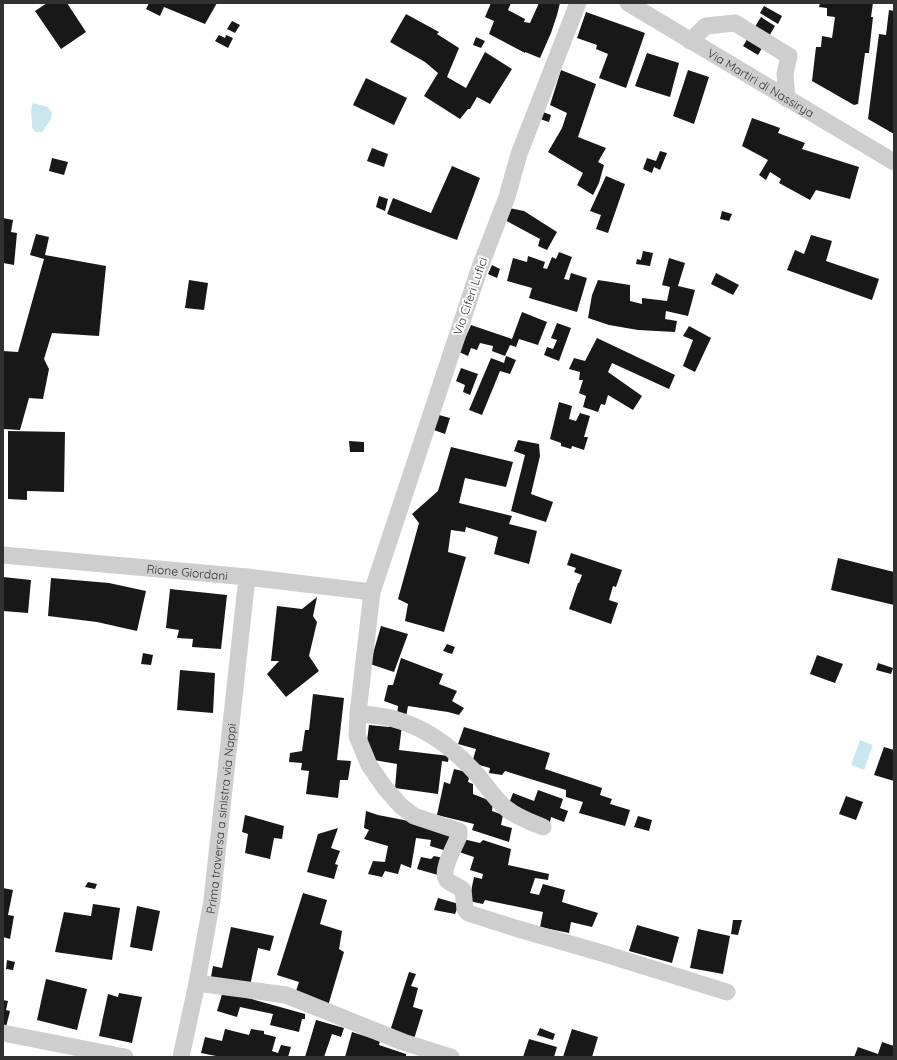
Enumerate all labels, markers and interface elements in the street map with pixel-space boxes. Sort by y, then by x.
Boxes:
street label: Via Martiri di Nassirya [705,45,817,120]
street label: Via Ciferi Lufici [450,255,490,337]
street label: Rione Giordani [146,560,229,583]
street label: Prima traversa a sinistra via Nappi [202,723,239,915]

